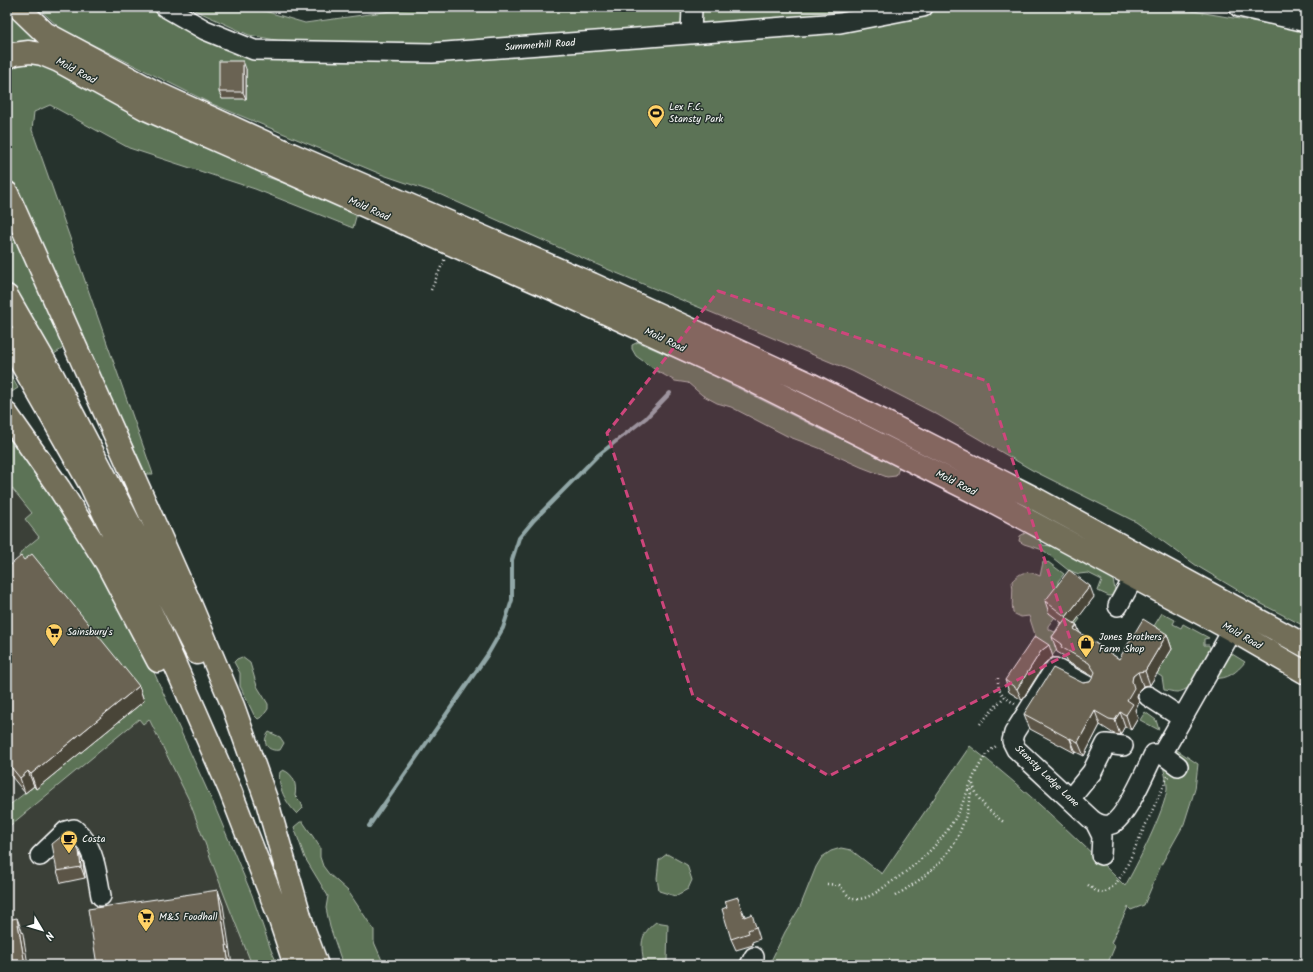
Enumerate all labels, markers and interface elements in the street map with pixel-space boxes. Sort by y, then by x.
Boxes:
street label: Summerhill Road [504,34,577,55]
street label: Mold Road [53,54,100,89]
place label: Lex F.C. Stansty Park [669,99,723,127]
sports icon: Lex F.C. Stansty Park [646,103,666,128]
street label: Mold Road [346,193,393,226]
street label: Mold Road [642,323,689,357]
street label: Mold Road [933,466,980,501]
street label: Mold Road [1219,618,1266,654]
supermarket icon: Sainsbury's [44,622,64,647]
place label: Sainsbury's [67,624,113,640]
place label: Jones Brothers Farm Shop [1099,629,1163,657]
shop icon: Jones Brothers Farm Shop [1076,633,1096,658]
street label: Stansty Lodge Lane [1011,741,1083,811]
cafe icon: Costa [59,829,79,854]
place label: Costa [82,831,106,847]
supermarket icon: M&S Foodhall [136,907,156,932]
place label: M&S Foodhall [159,909,218,925]
north arrow [22,910,62,950]
text: N [40,927,58,944]

